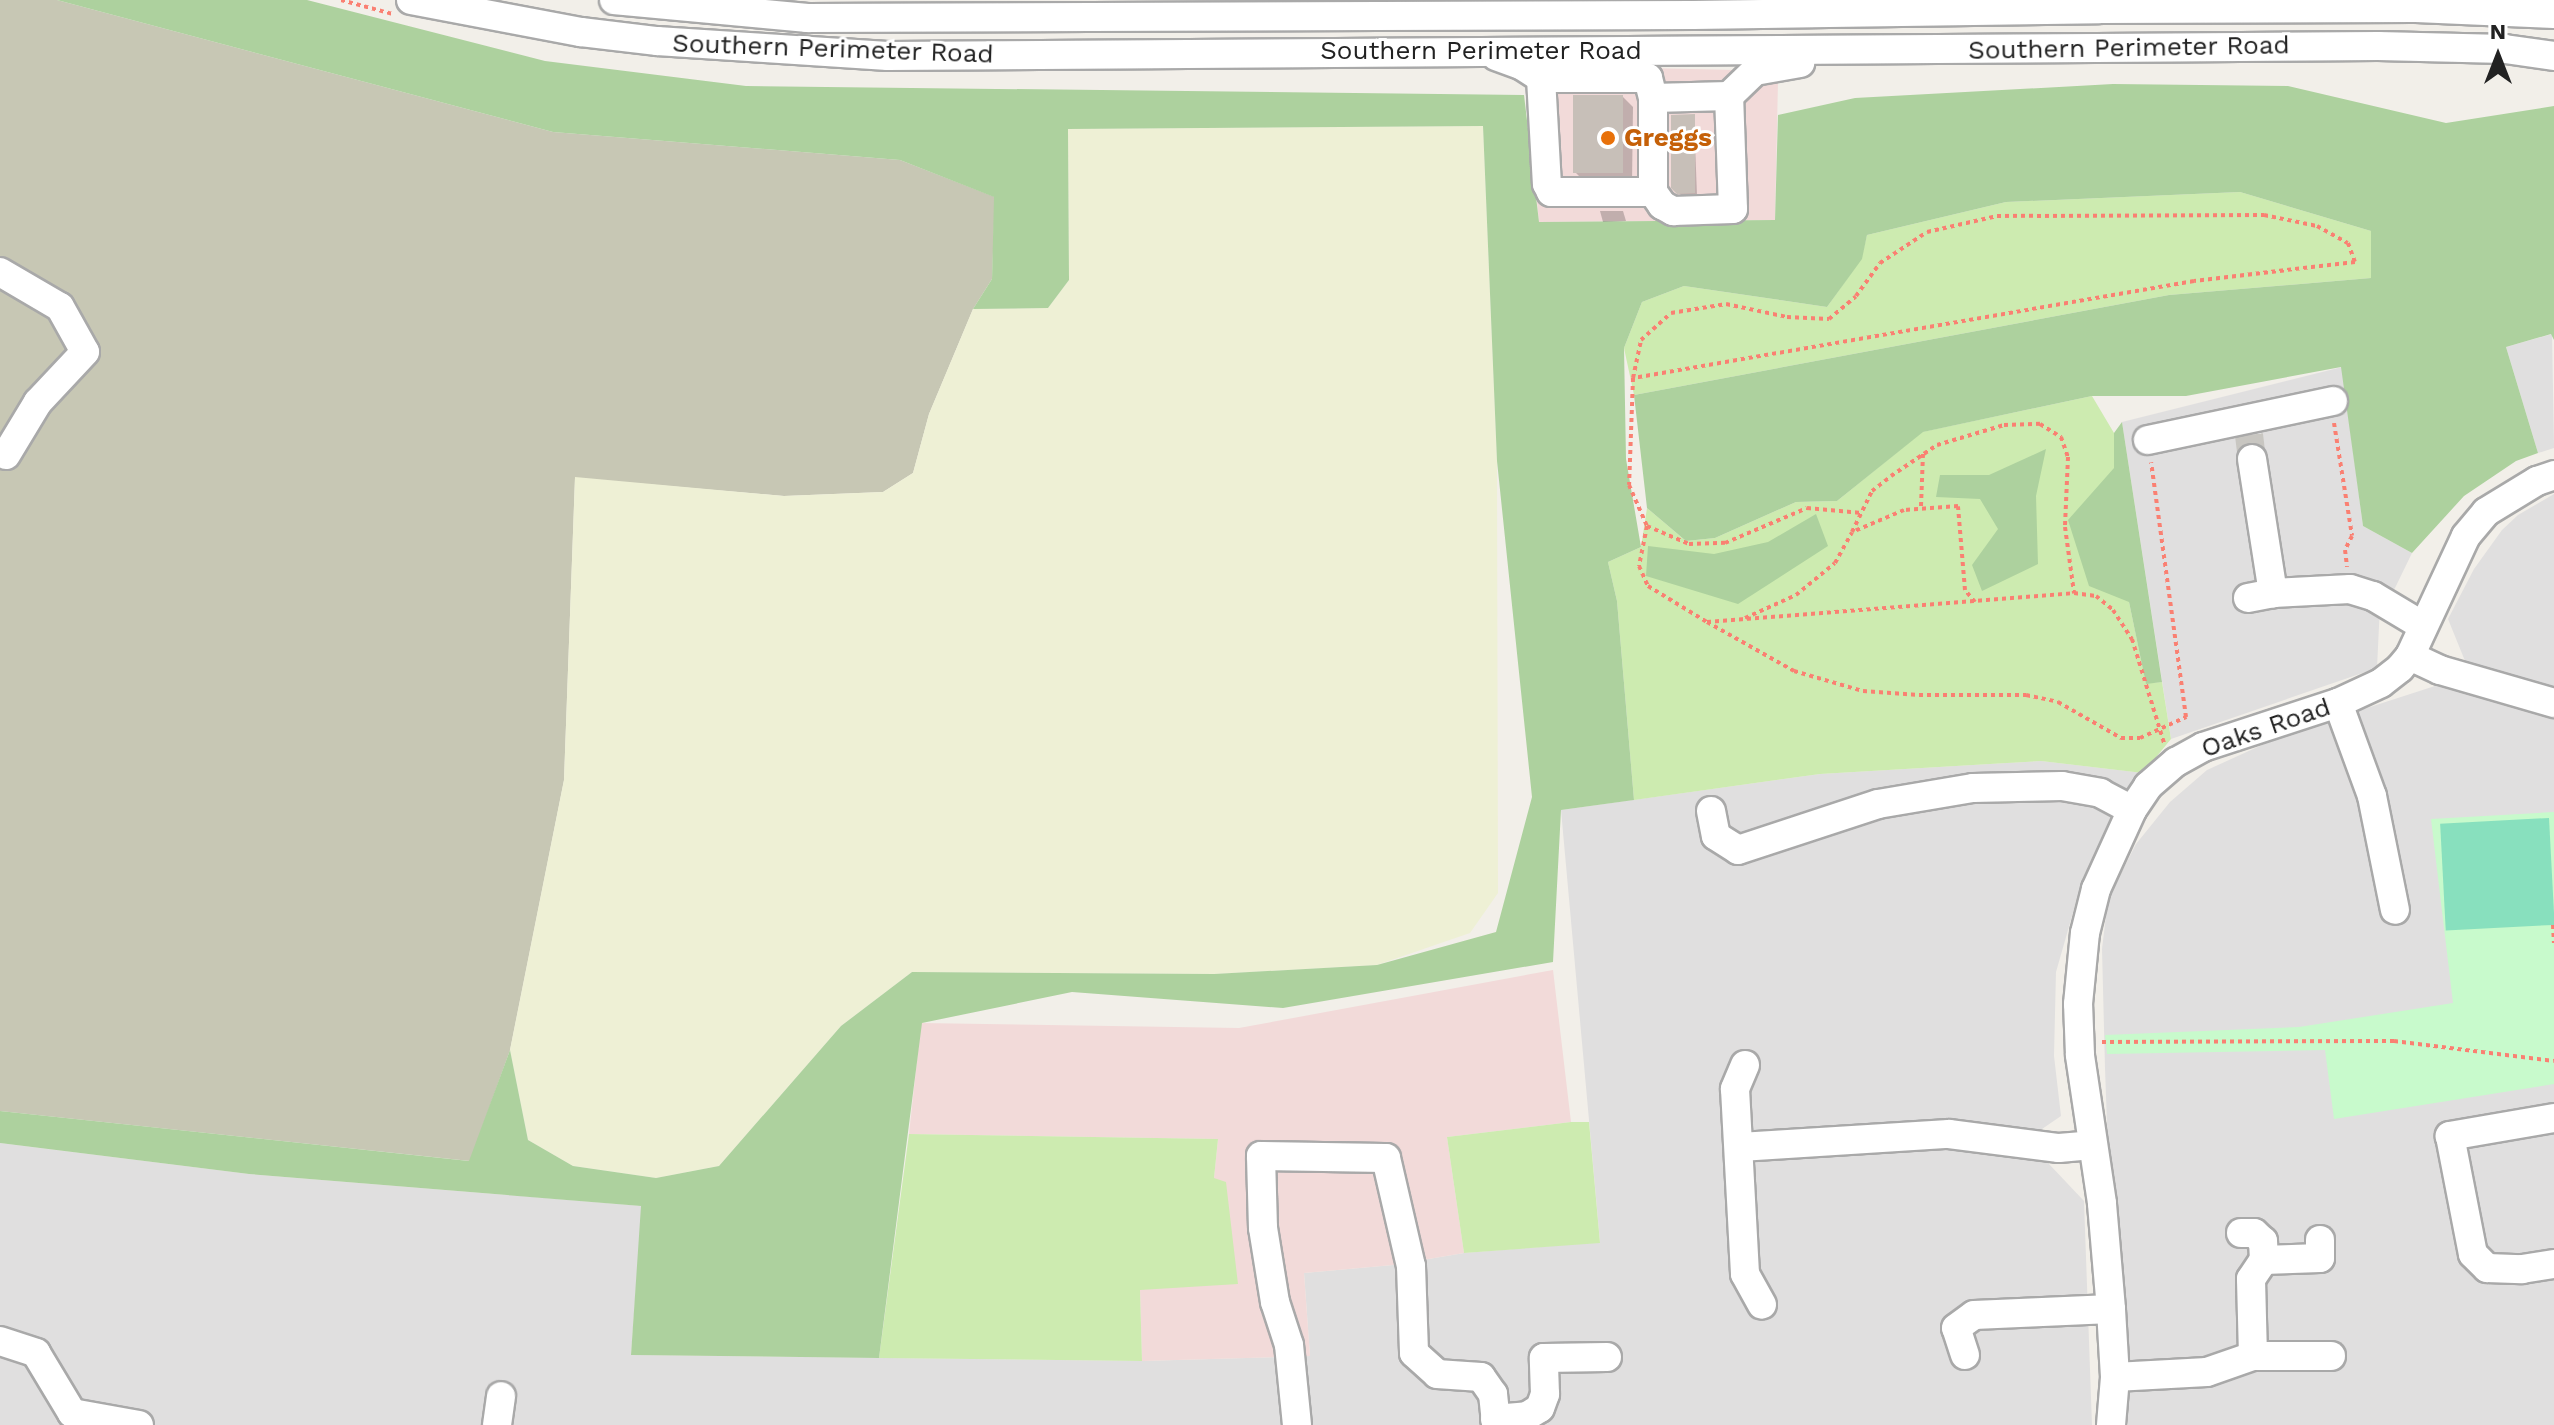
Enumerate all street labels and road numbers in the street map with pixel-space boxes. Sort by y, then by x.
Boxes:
street label: Southern Perimeter Road [671,28,995,70]
street label: Southern Perimeter Road [1968,30,2290,66]
street label: Southern Perimeter Road [1320,35,1642,67]
street label: Oaks Road [2197,691,2335,765]

